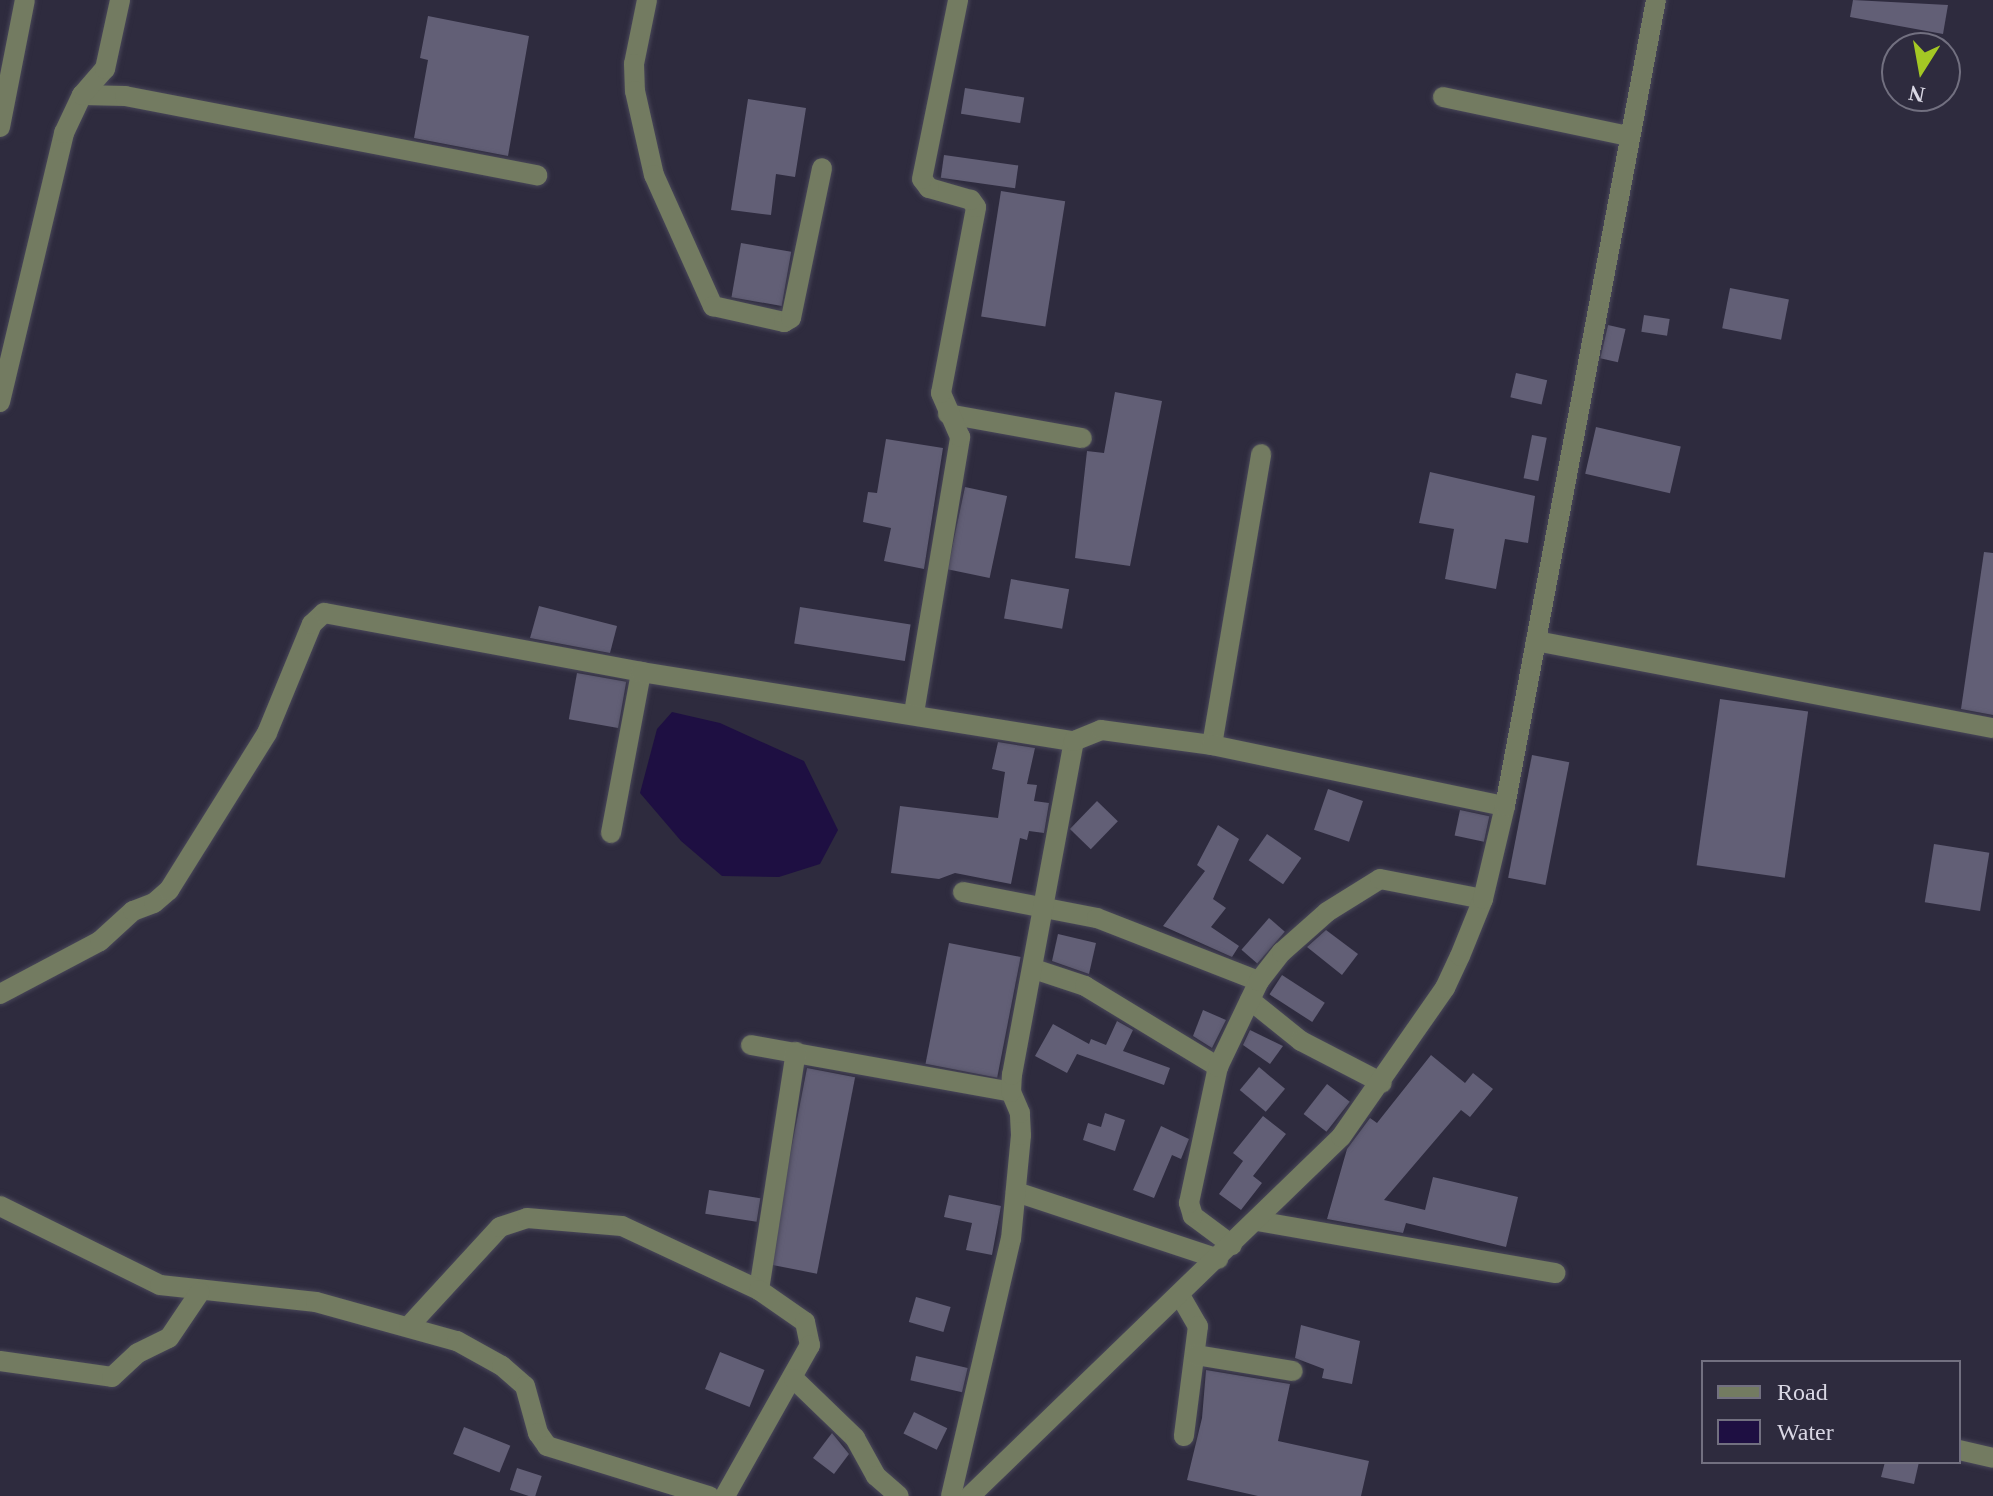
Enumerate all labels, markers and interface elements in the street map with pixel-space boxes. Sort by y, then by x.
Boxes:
north arrow [1881,32,1961,112]
text: N [1907,80,1927,108]
legend [1701,1360,1961,1464]
text: Road [1777,1379,1828,1405]
text: Water [1777,1419,1834,1445]

